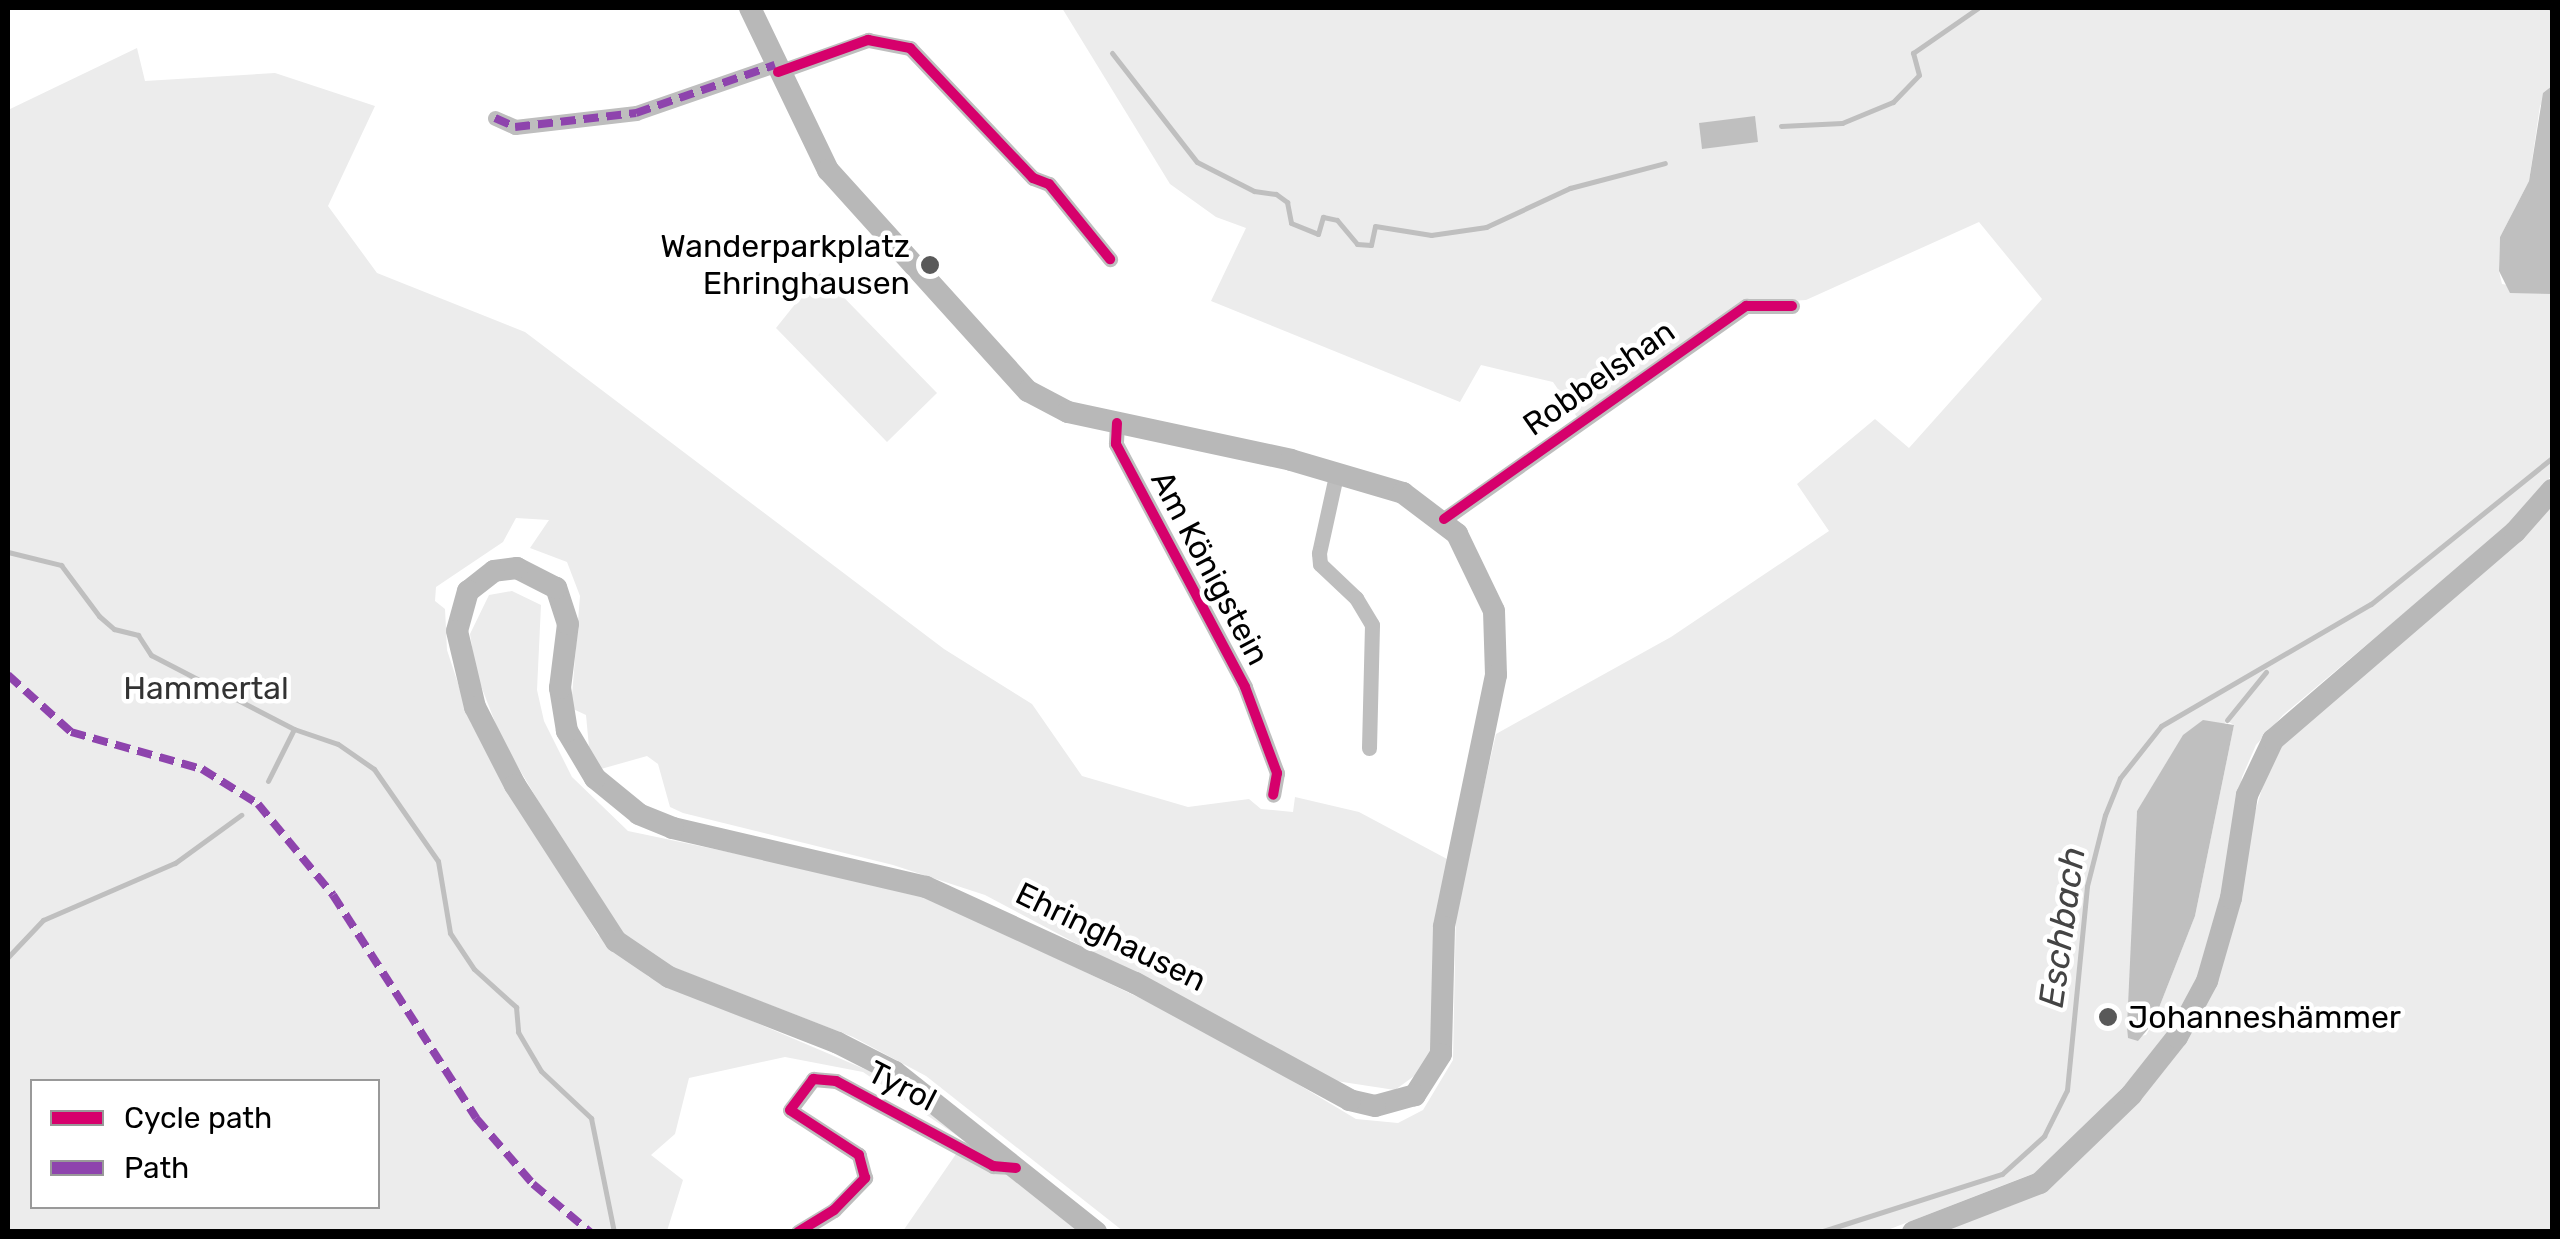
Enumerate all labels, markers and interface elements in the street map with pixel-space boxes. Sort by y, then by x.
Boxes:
place label: Wanderparkplatz Ehringhausen [660,228,910,303]
marker: Wanderparkplatz Ehringhausen [919,254,941,276]
street label: Robbelshan [1516,312,1682,444]
street label: Am Königstein [1143,464,1277,672]
park label: Hammertal [123,669,289,707]
water label: Eschbach [2030,844,2094,1010]
street label: Ehringhausen [1009,874,1213,1000]
place label: Johanneshämmer [2128,998,2401,1036]
marker: Johanneshämmer [2097,1006,2119,1028]
street label: Tyrol [861,1053,943,1119]
legend [30,1079,380,1209]
text: Cycle path [124,1100,272,1136]
text: Path [124,1150,189,1186]

